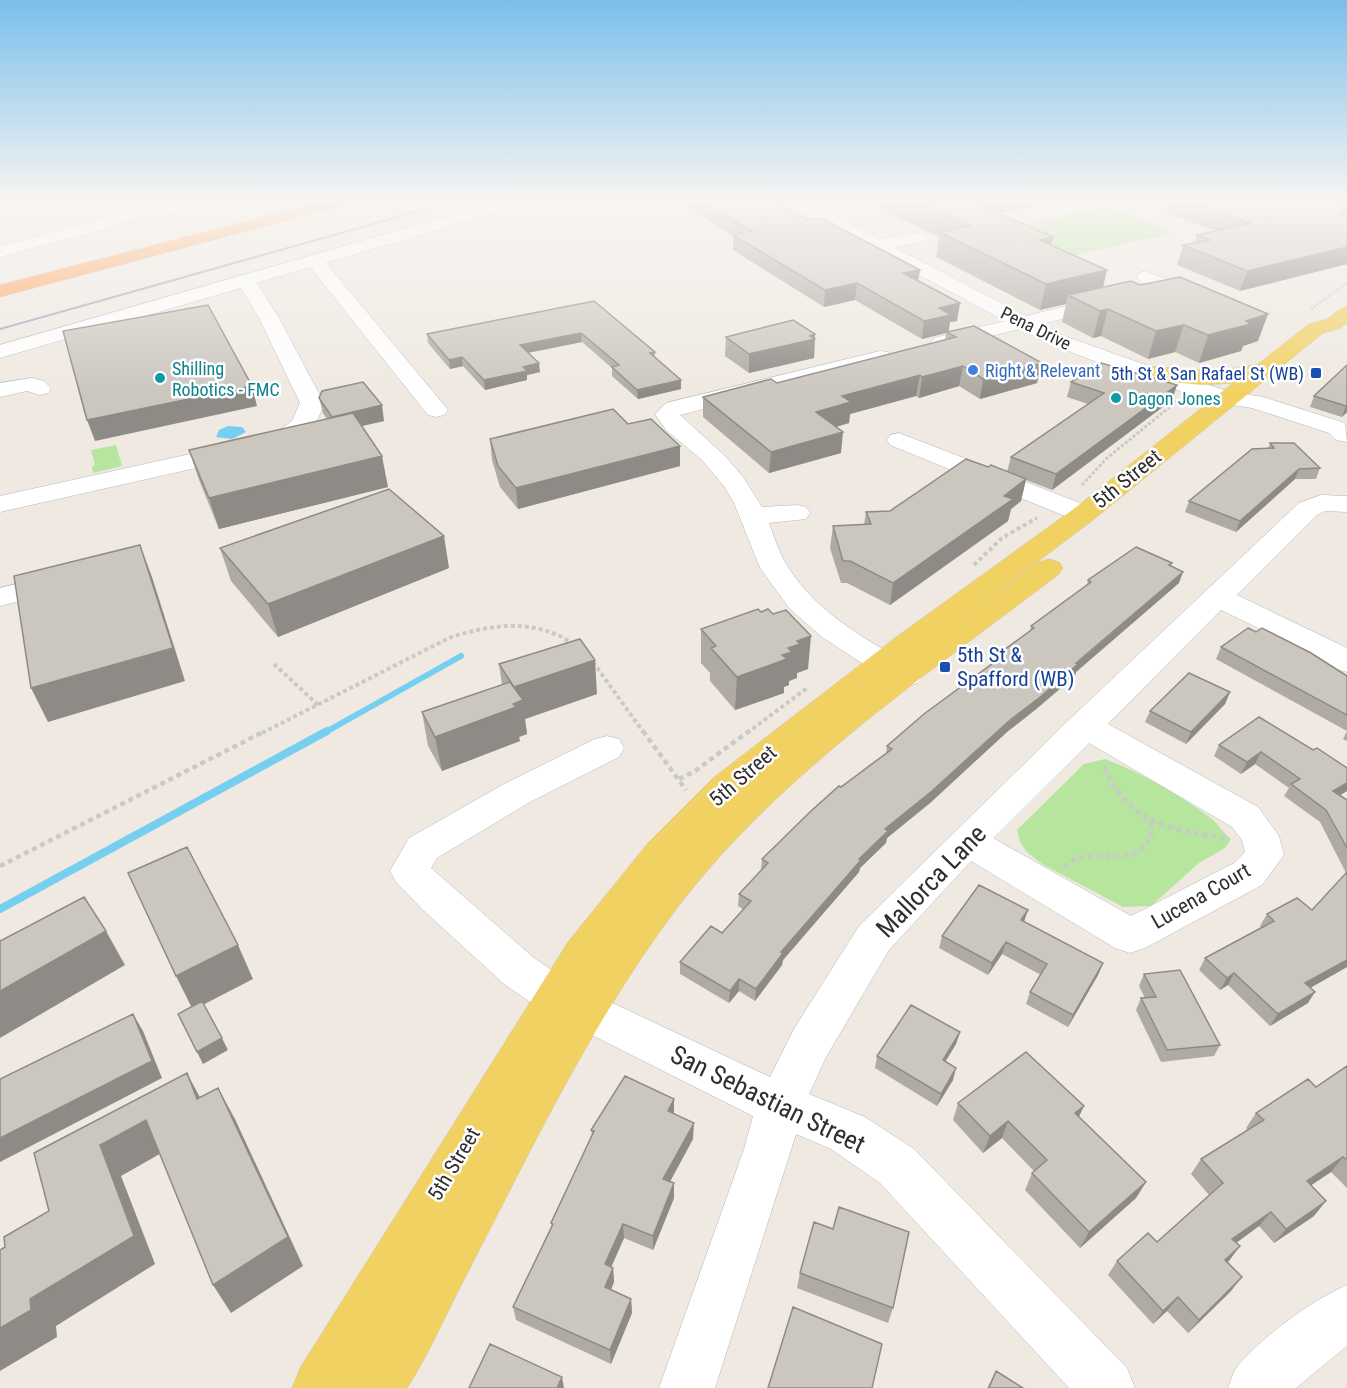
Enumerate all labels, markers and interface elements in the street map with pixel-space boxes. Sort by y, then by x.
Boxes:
street label: Pena Drive [997,302,1075,354]
place label: Shilling Robotics - FMC [172,358,280,400]
place label: Right & Relevant [985,360,1100,381]
marker: Right & Relevant [966,363,980,377]
place label: 5th St & San Rafael St (WB) [1110,363,1304,385]
marker: 5th St & San Rafael St (WB) [1309,366,1323,380]
marker: Shilling Robotics - FMC [153,371,167,385]
place label: Dagon Jones [1128,388,1221,409]
marker: Dagon Jones [1109,391,1123,405]
street label: 5th Street [1088,444,1166,514]
place label: 5th St & Spafford (WB) [957,643,1075,691]
marker: 5th St & Spafford (WB) [938,660,952,674]
street label: 5th Street [705,740,781,812]
street label: Mallorca Lane [870,819,992,943]
street label: Lucena Court [1147,858,1255,934]
street label: San Sebastian Street [666,1039,870,1159]
street label: 5th Street [423,1123,485,1205]

